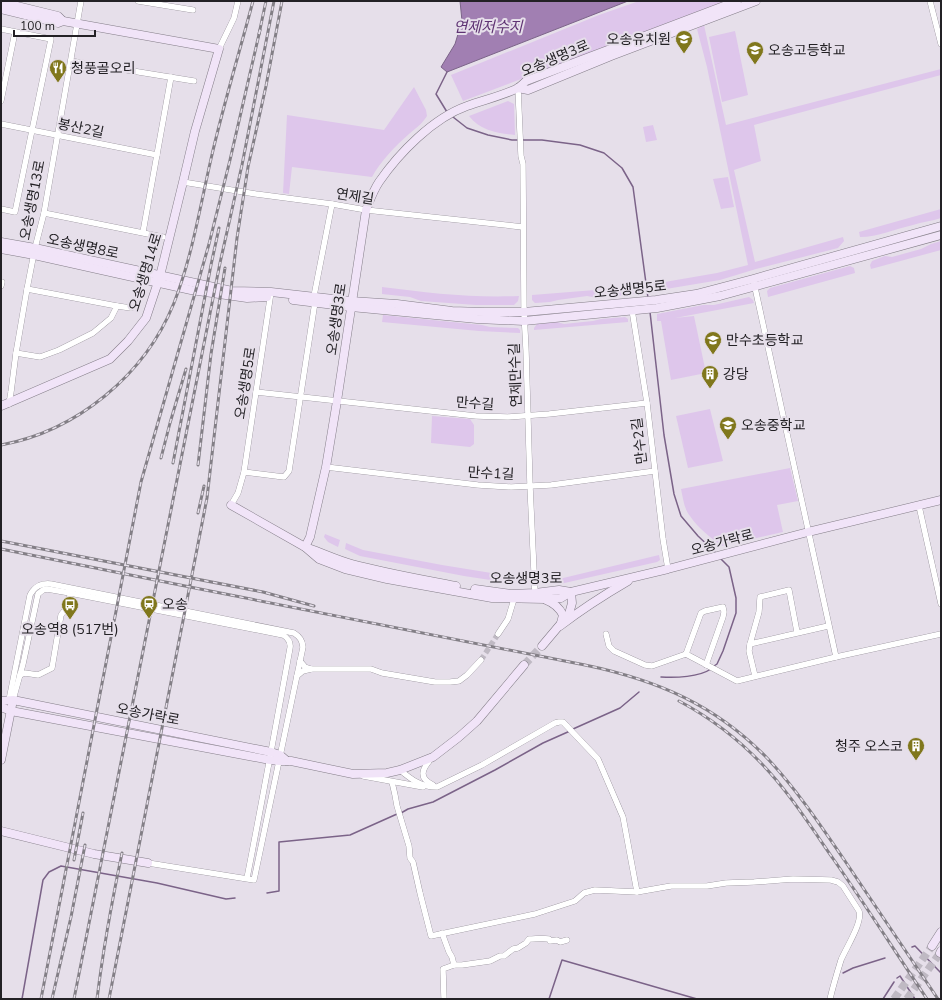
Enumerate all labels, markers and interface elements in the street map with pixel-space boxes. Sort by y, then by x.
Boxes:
scale bar [14,12,95,38]
water label: 연제저수지 [453,17,524,37]
text: 100 m [20,18,55,34]
school or university icon: 오송유치원 [674,29,694,54]
place label: 오송유치원 [607,30,671,49]
street label: 오송생명3로 [518,35,593,81]
school or university icon: 오송고등학교 [745,40,765,65]
place label: 오송고등학교 [768,41,845,60]
restaurant icon: 청풍골오리 [48,58,68,83]
place label: 청풍골오리 [71,59,135,78]
street label: 봉산2길 [56,114,106,143]
street label: 오송생명13로 [15,158,50,242]
street label: 연제길 [334,184,375,209]
street label: 오송생명8로 [45,230,121,263]
street label: 오송생명14로 [125,230,166,314]
street label: 오송생명5로 [593,276,667,303]
street label: 오송생명3로 [322,282,351,356]
school or university icon: 만수초등학교 [703,330,723,355]
place label: 만수초등학교 [726,331,803,350]
street label: 연제만수길 [505,342,526,407]
street label: 오송생명5로 [230,346,261,421]
building icon: 강당 [700,364,720,389]
place label: 강당 [723,365,749,384]
street label: 만수길 [455,393,495,414]
school or university icon: 오송중학교 [718,415,738,440]
street label: 만수2길 [627,416,652,465]
place label: 오송중학교 [741,416,806,435]
street label: 만수1길 [467,463,515,484]
street label: 오송가락로 [689,525,756,560]
street label: 오송생명3로 [490,569,563,588]
station icon: 오송 [139,594,159,619]
bus stop icon: 오송역8 (517번) [60,595,80,620]
place label: 오송 [162,595,188,614]
place label: 오송역8 (517번) [21,620,119,639]
street label: 오송가락로 [114,699,181,730]
building icon: 청주 오스코 [906,736,926,761]
place label: 청주 오스코 [835,737,903,756]

